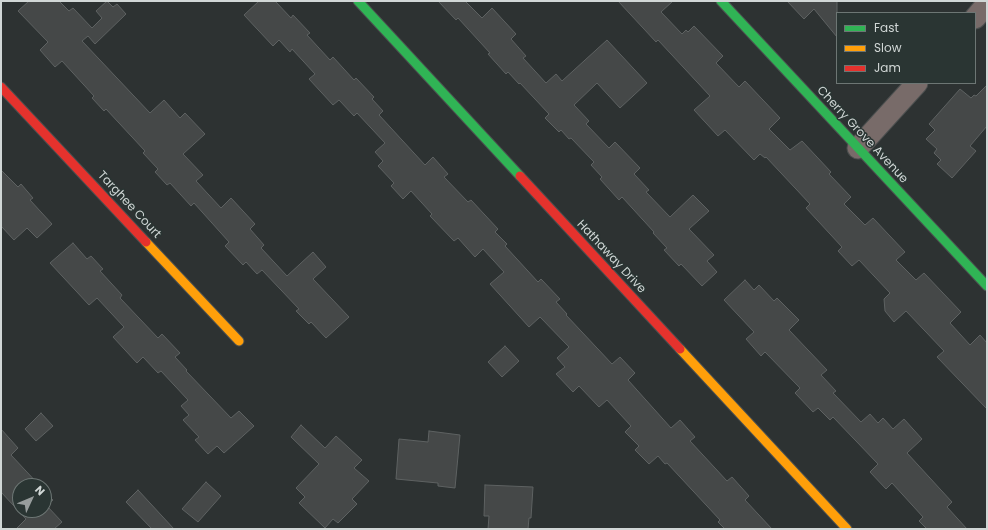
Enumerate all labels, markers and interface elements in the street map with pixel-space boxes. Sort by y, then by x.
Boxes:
legend [836,12,976,84]
text: Fast [874,19,899,36]
text: Slow [874,39,902,56]
text: Jam [874,59,901,76]
street label: Cherry Grove Avenue [813,84,911,186]
street label: Targhee Court [94,168,164,242]
street label: Hathaway Drive [573,218,649,296]
north arrow [12,478,52,518]
text: N [31,482,49,499]

